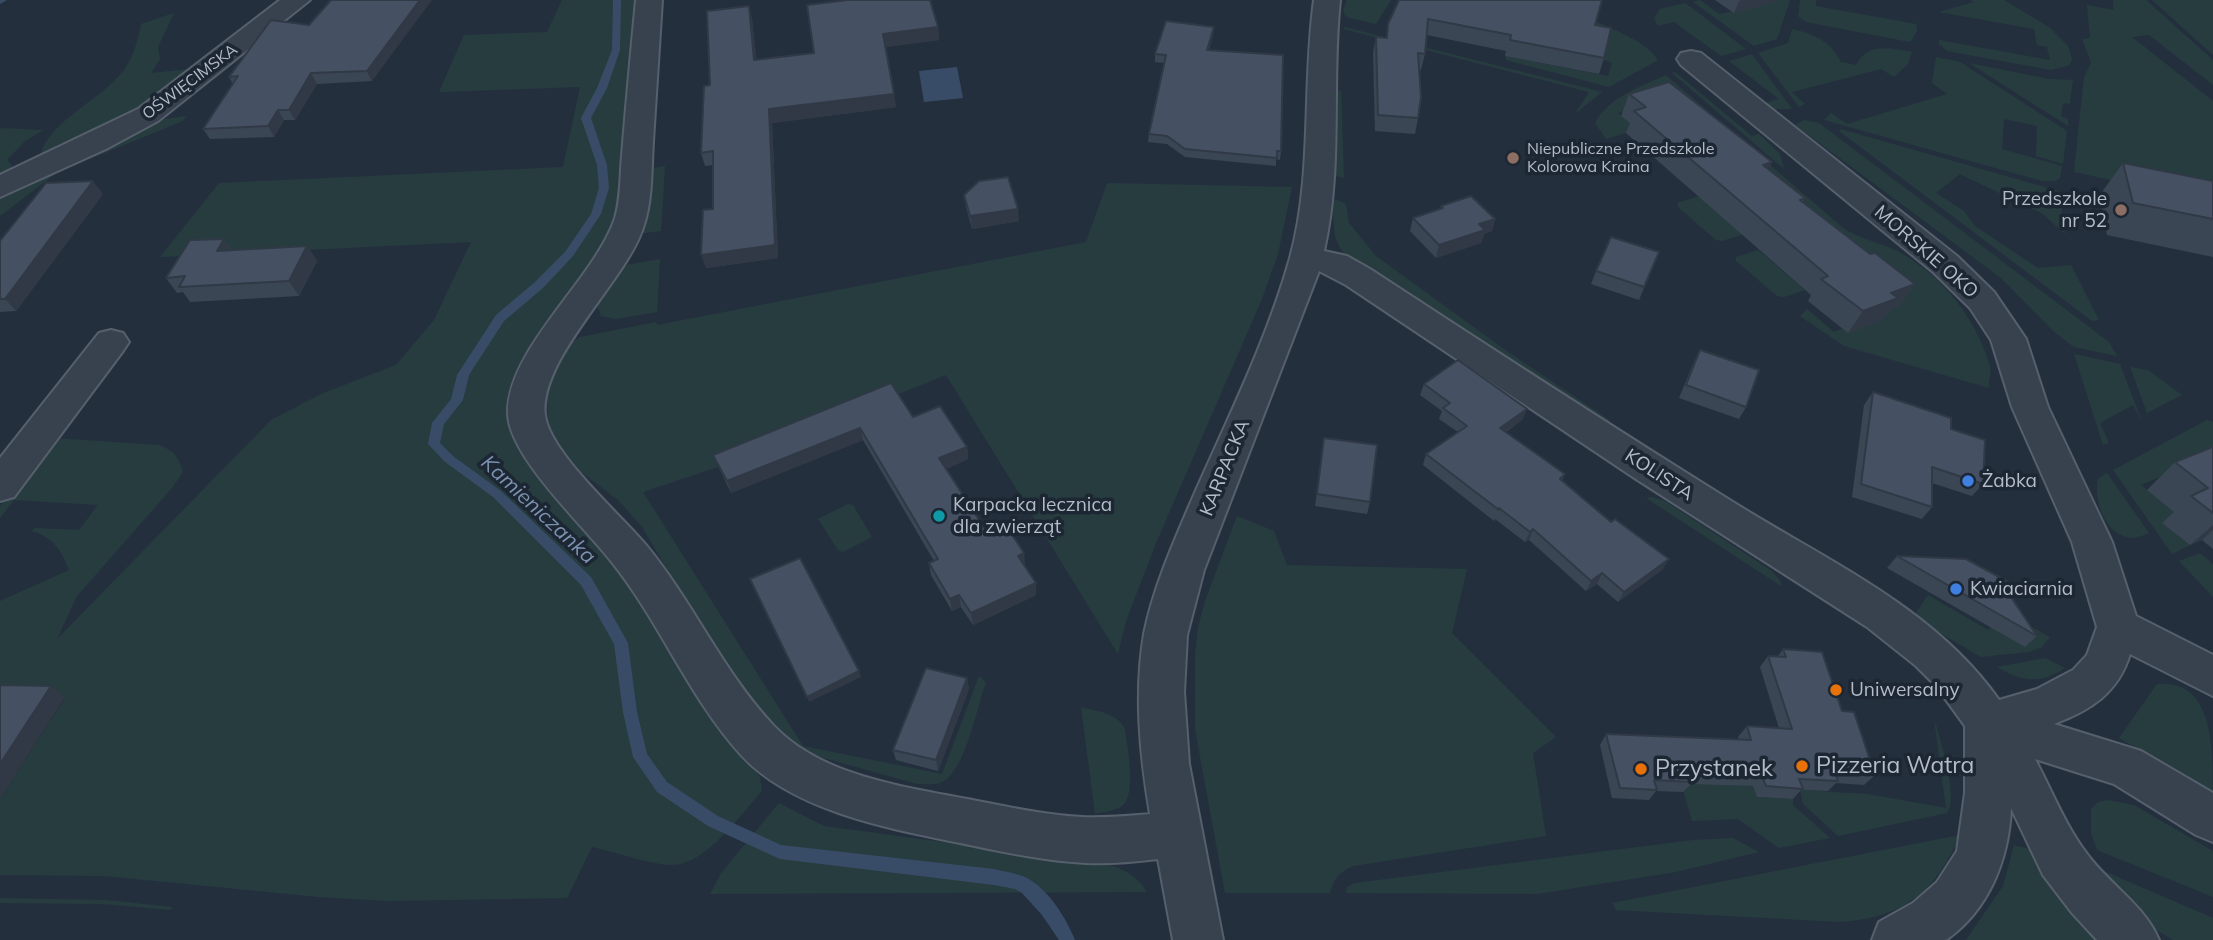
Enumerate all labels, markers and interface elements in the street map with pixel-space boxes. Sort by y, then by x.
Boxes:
street label: OŚWIĘCIMSKA [139,40,241,124]
place label: Niepubliczne Przedszkole Kolorowa Kraina [1527,139,1714,177]
marker: Niepubliczne Przedszkole Kolorowa Kraina [1505,150,1521,166]
place label: Przedszkole nr 52 [2002,188,2107,232]
street label: MORSKIE OKO [1870,201,1982,303]
marker: Przedszkole nr 52 [2113,202,2129,218]
street label: KARPACKA [1195,417,1255,519]
street label: KOLISTA [1621,444,1697,506]
water label: Kamieniczanka [475,450,601,570]
place label: Żabka [1982,470,2037,492]
marker: Żabka [1960,473,1976,489]
place label: Karpacka lecznica dla zwierząt [953,494,1112,538]
marker: Karpacka lecznica dla zwierząt [931,508,947,524]
place label: Kwiaciarnia [1970,578,2073,600]
marker: Kwiaciarnia [1948,581,1964,597]
place label: Uniwersalny [1850,679,1960,701]
marker: Uniwersalny [1828,682,1844,698]
place label: Pizzeria Watra [1816,752,1974,780]
place label: Przystanek [1655,755,1773,783]
marker: Pizzeria Watra [1794,758,1810,774]
marker: Przystanek [1633,761,1649,777]

